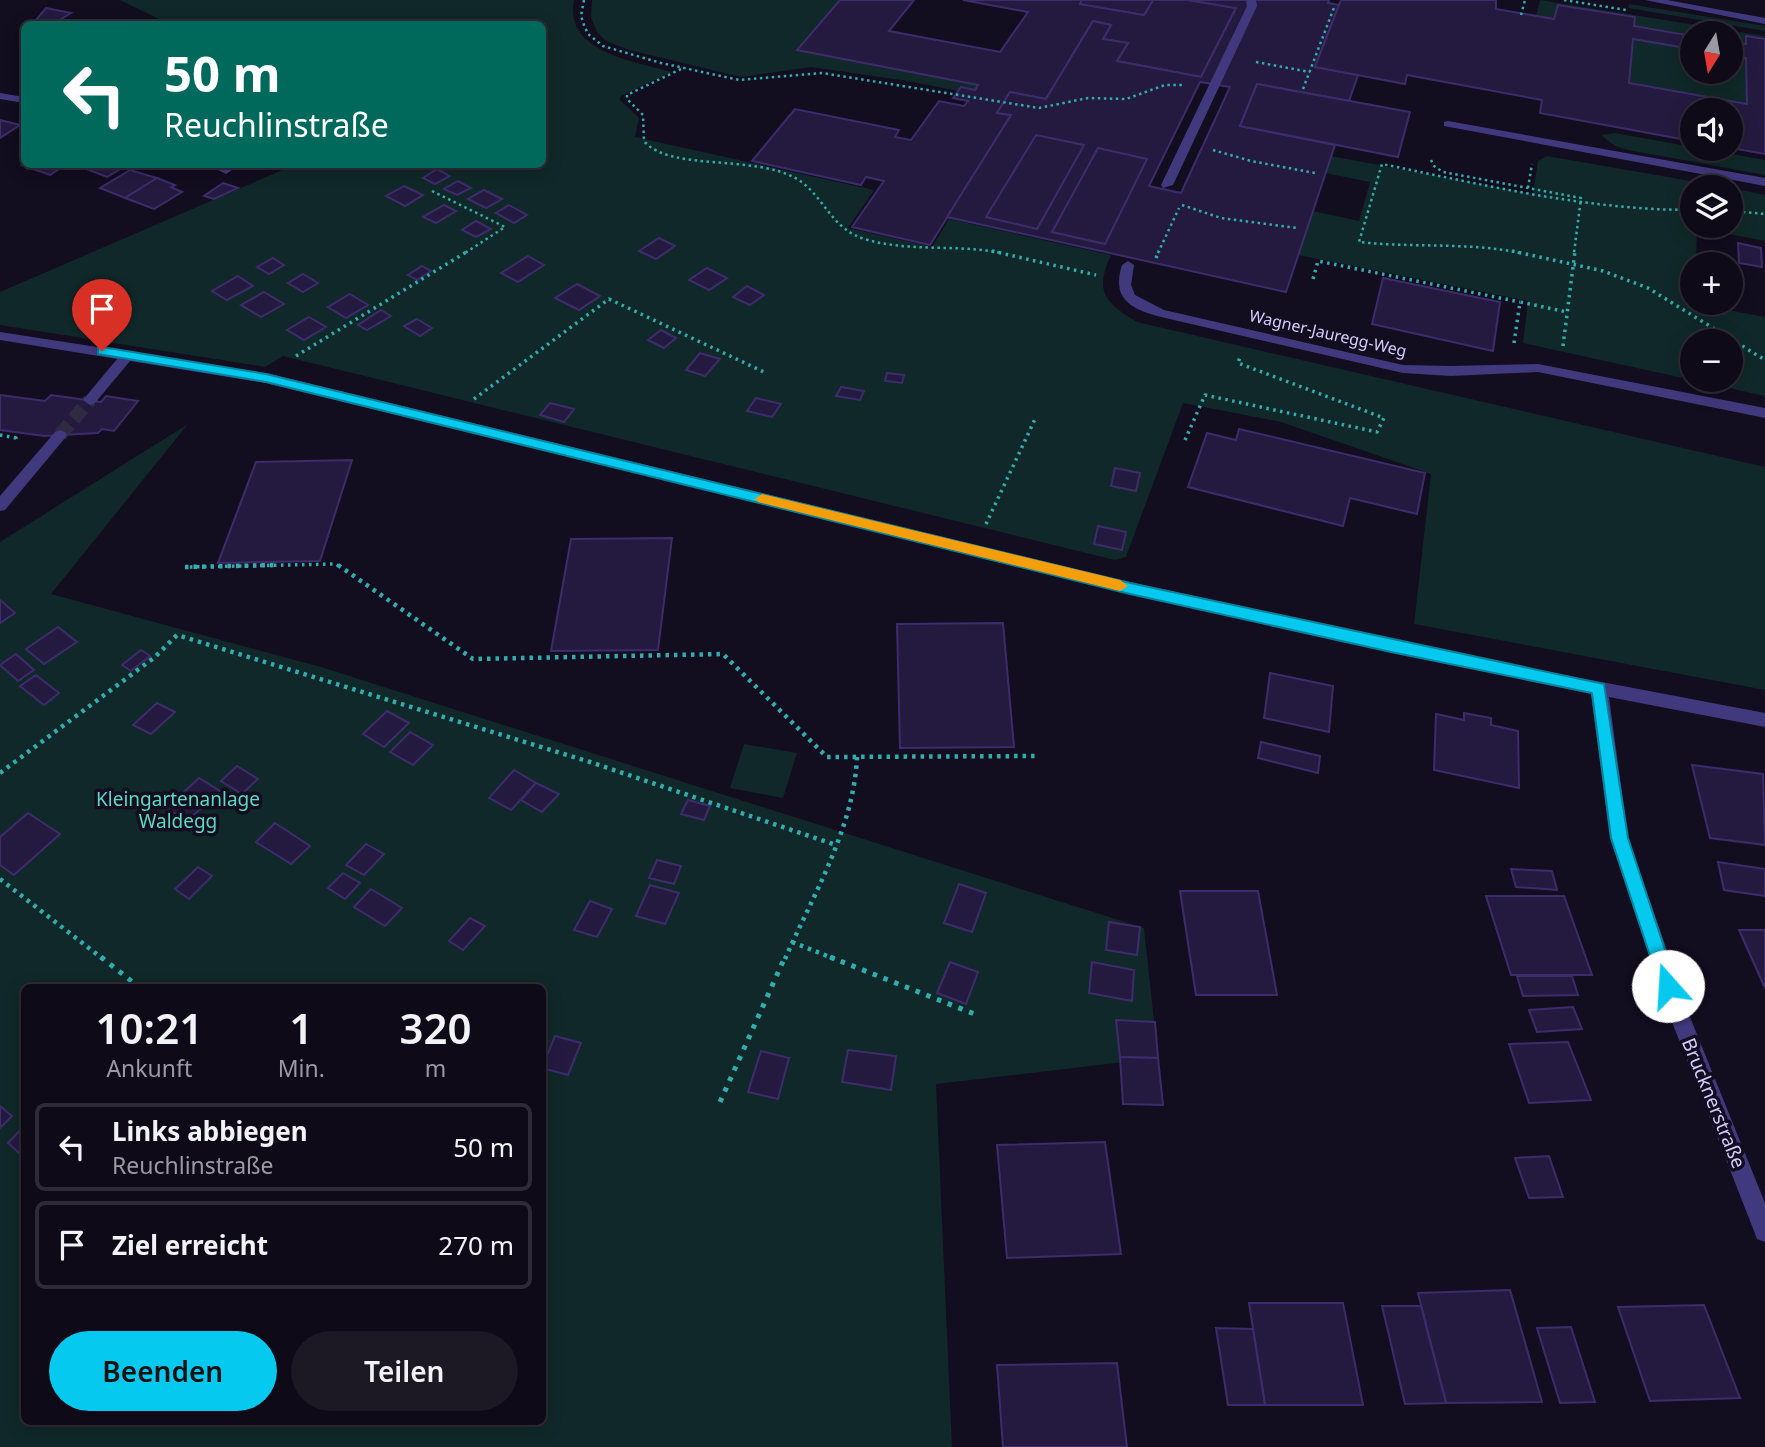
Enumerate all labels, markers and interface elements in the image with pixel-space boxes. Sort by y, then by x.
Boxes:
north arrow [1680,21,1743,84]
map controls [1680,21,1743,392]
text: 50 m [164,40,281,106]
icon: left [49,49,140,140]
button: sound [1680,98,1743,161]
text: Reuchlinstraße [164,103,389,146]
button: layers [1680,175,1743,238]
button: + [1680,252,1743,315]
pin [72,279,132,351]
icon: arrive [83,290,121,328]
street label: Wagner-Jauregg-Weg [1247,304,1409,362]
button: − [1680,329,1743,392]
park label: Kleingartenanlage Waldegg [96,786,260,834]
position arrow [1631,949,1705,1023]
text: 10:21 [96,999,203,1056]
text: 1 [289,999,313,1056]
text: 320 [399,999,471,1056]
street label: Brucknerstraße [1676,1034,1752,1172]
text: Ankunft [106,1052,192,1084]
text: Min. [278,1052,325,1084]
text: m [425,1052,446,1084]
text: Links abbiegen [112,1113,308,1149]
icon: left [53,1128,91,1166]
text: 50 m [453,1129,514,1165]
text: Reuchlinstraße [112,1149,274,1181]
icon: arrive [53,1226,91,1264]
text: Ziel erreicht [112,1227,268,1263]
text: 270 m [438,1227,514,1263]
button: Beenden [49,1331,277,1411]
button: Teilen [291,1331,518,1411]

